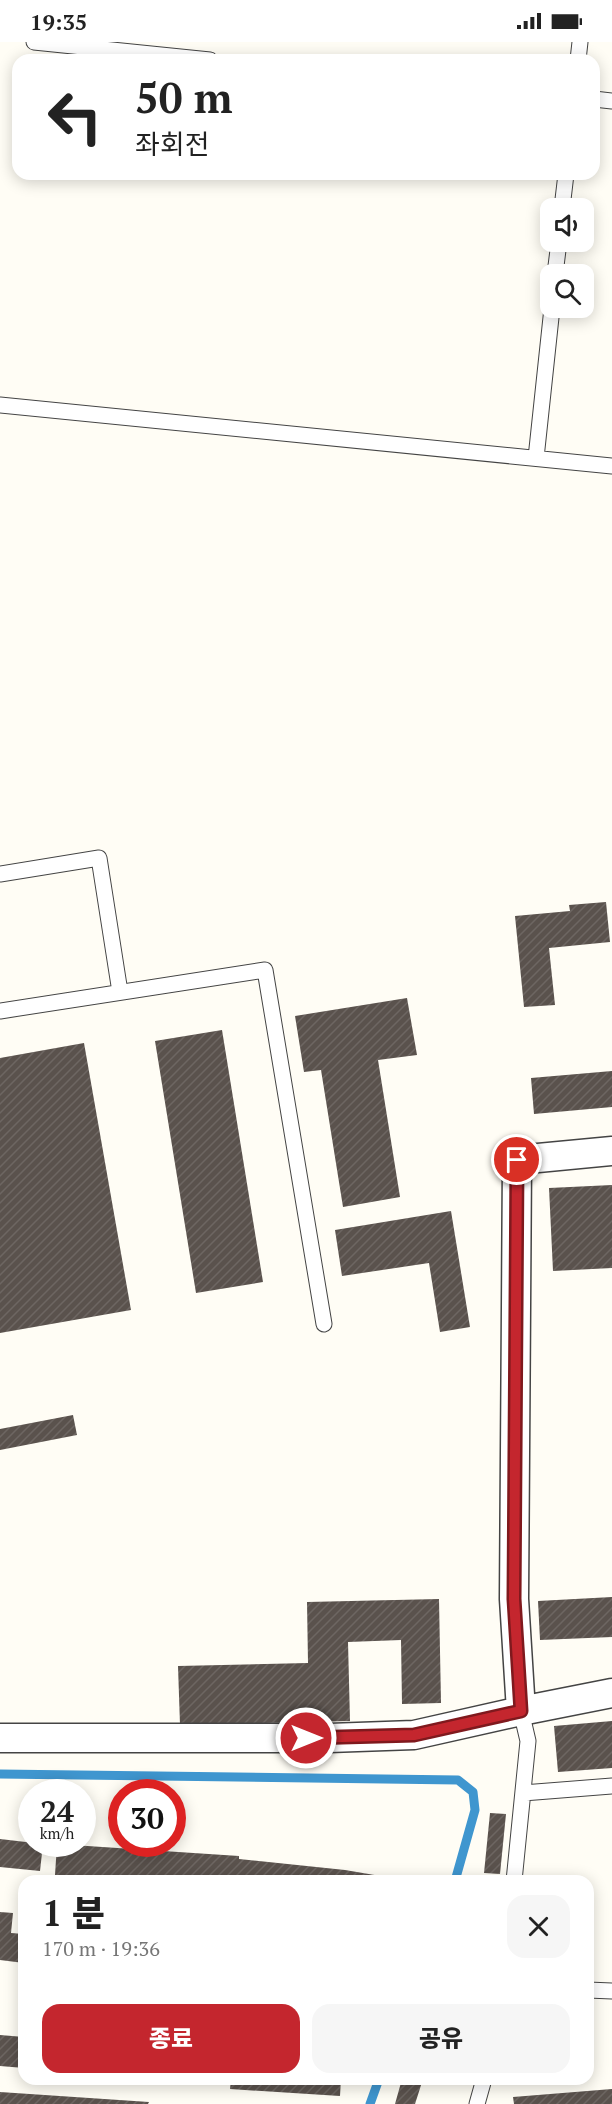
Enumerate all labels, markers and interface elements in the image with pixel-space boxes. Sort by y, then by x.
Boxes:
text: 19:35 [30,7,87,36]
text: 50 m [135,69,233,125]
icon: left [36,78,114,156]
text: 좌회전 [135,126,210,162]
map controls [540,198,594,318]
button: sound [540,198,594,252]
button: search [540,264,594,318]
pin [491,1134,542,1185]
icon: arrive [500,1143,533,1176]
position arrow [274,1706,338,1770]
speed limit sign: 30 [108,1779,186,1857]
text: 24 [40,1791,74,1831]
text: km/h [40,1823,74,1843]
text: 1 분 [42,1889,105,1936]
button: close [507,1895,570,1958]
text: 170 m · 19:36 [42,1935,160,1962]
button: 종료 [42,2004,300,2073]
button: 공유 [312,2004,570,2073]

